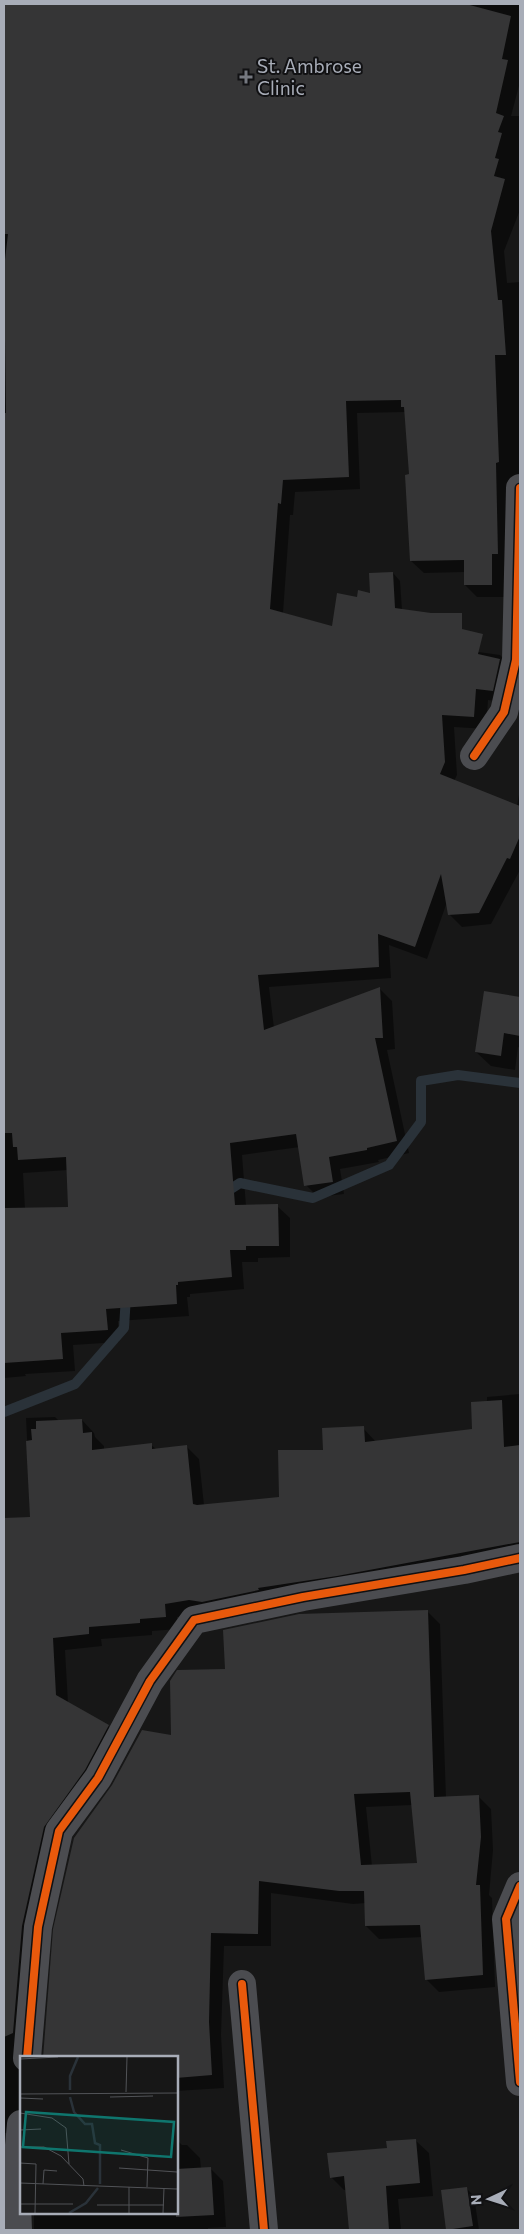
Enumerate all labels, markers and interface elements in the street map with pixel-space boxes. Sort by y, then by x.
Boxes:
place label: St. Ambrose Clinic [257,54,362,99]
marker: St. Ambrose Clinic [239,70,253,84]
inset map [20,2056,178,2214]
north arrow [464,2174,514,2224]
text: N [467,2194,484,2206]

